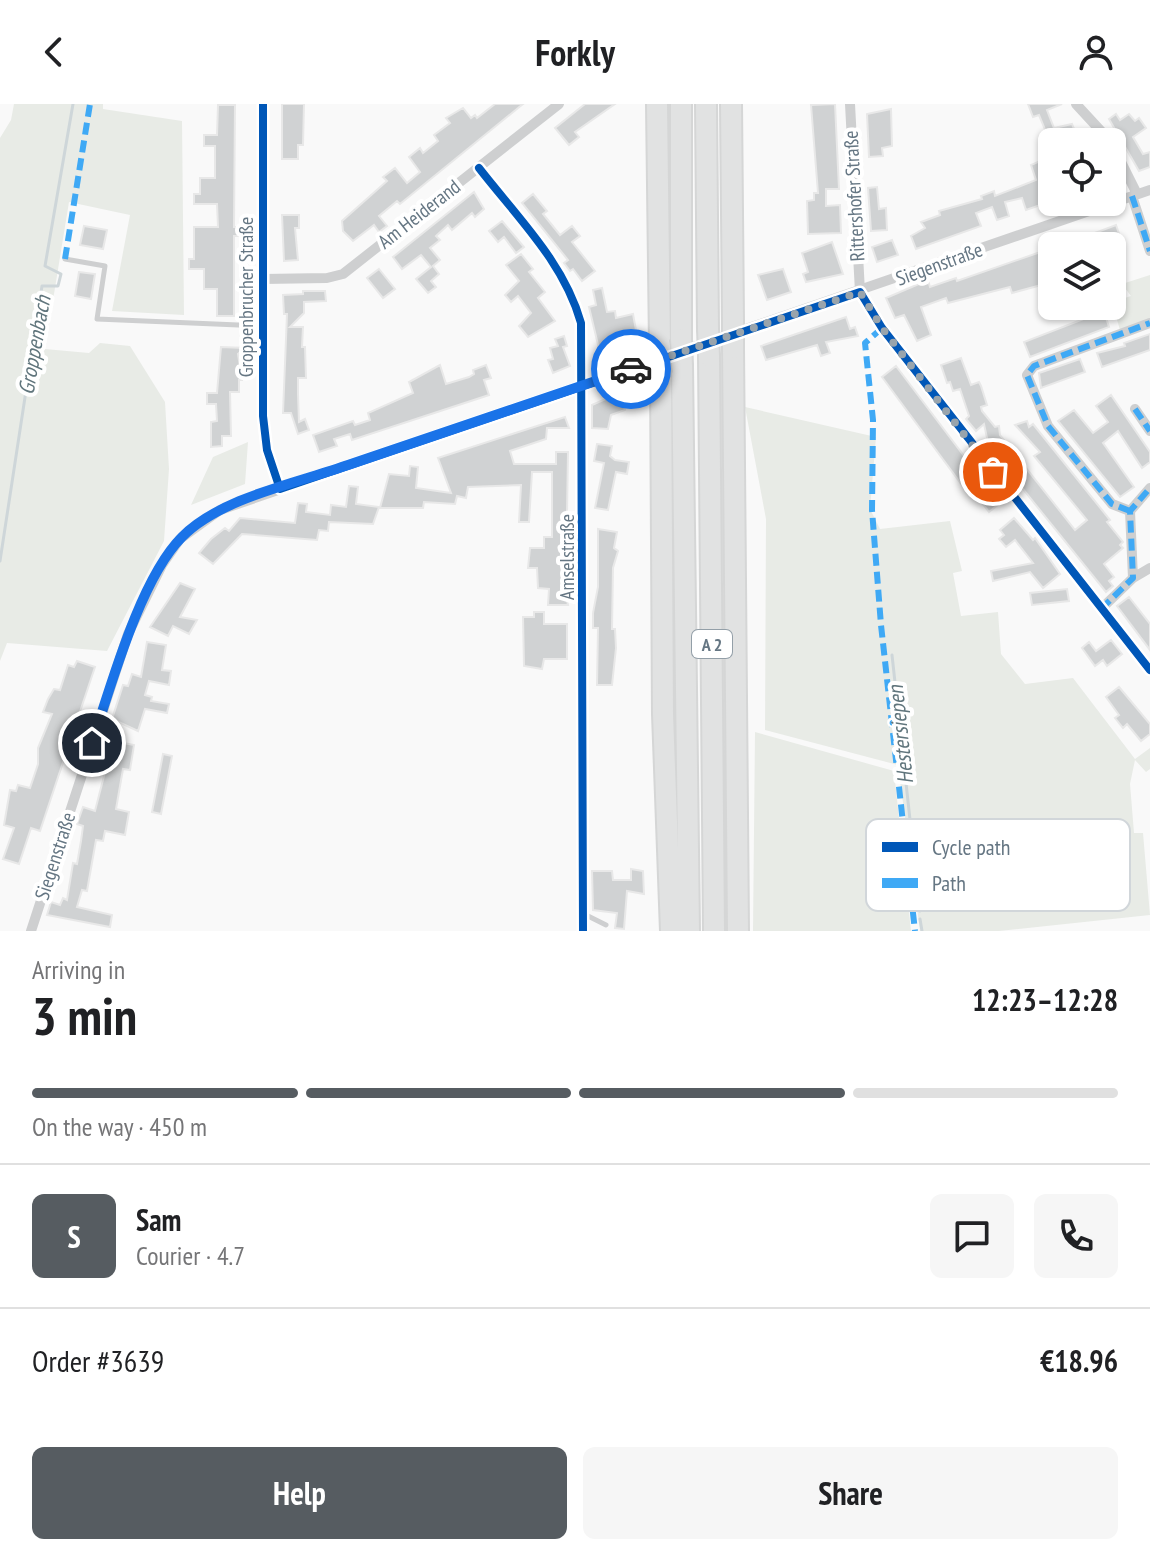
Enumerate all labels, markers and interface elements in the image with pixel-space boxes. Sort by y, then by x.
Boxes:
text: Forkly [535,29,615,76]
icon: back [32,30,76,74]
icon: person [1074,30,1118,74]
map controls [1038,128,1126,320]
button: locate [1038,128,1126,216]
street label: Rittershofer Straße [838,130,870,262]
street label: Am Heiderand [372,174,466,254]
street label: Groppenbrucher Straße [233,217,259,377]
button: layers [1038,232,1126,320]
street label: Siegenstraße [892,236,986,292]
water label: Groppenbach [12,292,57,397]
courier [591,329,671,409]
icon: car [609,347,653,391]
pin [959,438,1027,506]
icon: bag [971,450,1015,494]
street label: Amselstraße [554,514,580,600]
road number: A 2 [692,630,732,658]
water label: Hestersiepen [881,683,919,786]
pin [58,709,126,777]
icon: home [70,721,114,765]
street label: Siegenstraße [29,809,81,903]
legend [866,819,1130,911]
text: Cycle path [932,833,1010,861]
text: Path [932,869,966,897]
text: Arriving in [32,953,125,986]
text: 12:23–12:28 [972,980,1118,1019]
text: 3 min [32,982,137,1049]
text: On the way · 450 m [32,1110,207,1143]
button: chat [930,1194,1014,1278]
button: phone [1034,1194,1118,1278]
text: Sam [136,1200,181,1239]
text: S [67,1217,81,1256]
text: Courier · 4.7 [136,1239,245,1272]
text: Order #3639 [32,1341,164,1380]
text: €18.96 [1040,1341,1118,1380]
button: Help [32,1447,567,1539]
button: Share [583,1447,1118,1539]

